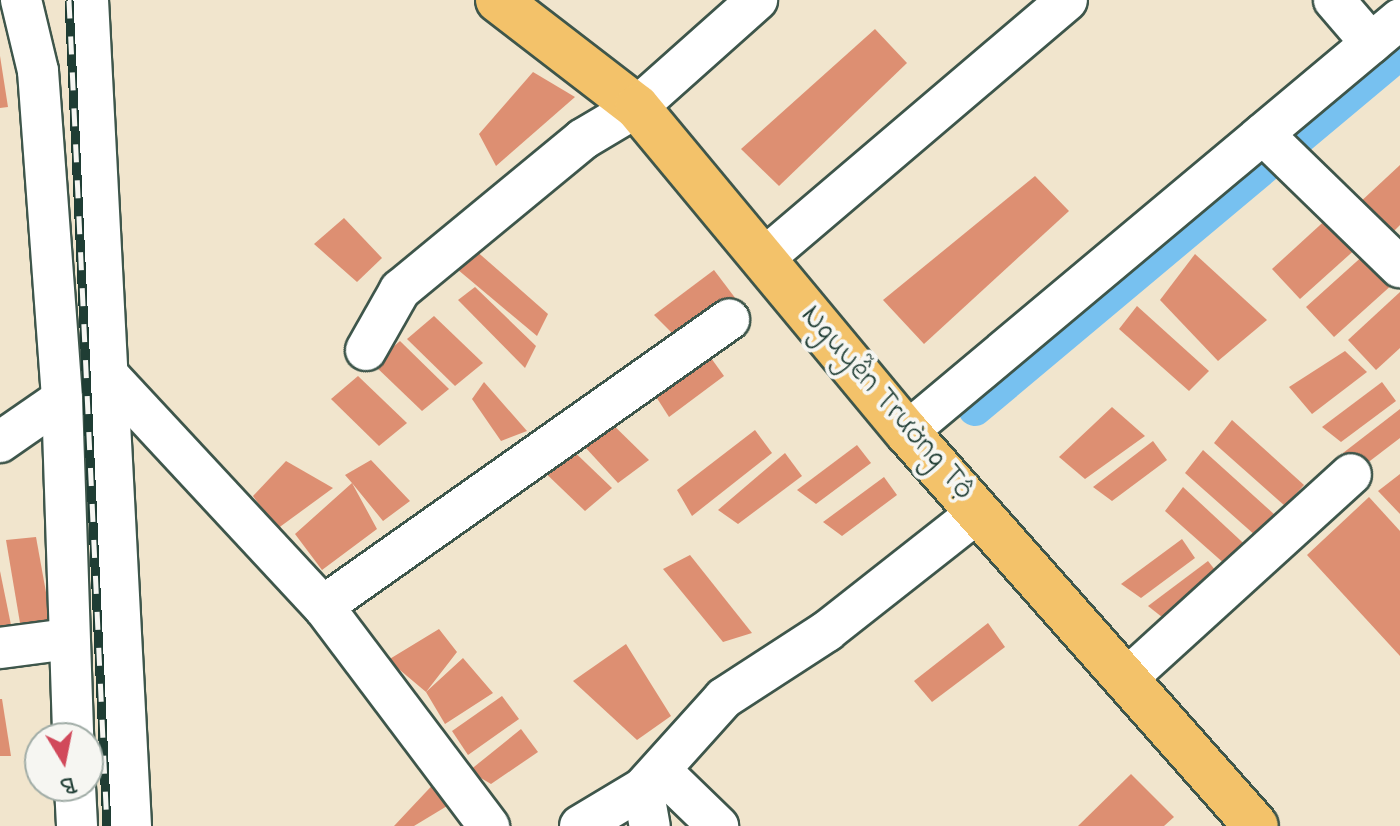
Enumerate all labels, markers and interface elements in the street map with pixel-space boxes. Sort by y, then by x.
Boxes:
street label: Nguyễn Trường Tộ [791,298,981,508]
north arrow [24,722,104,802]
text: B [58,767,78,801]

